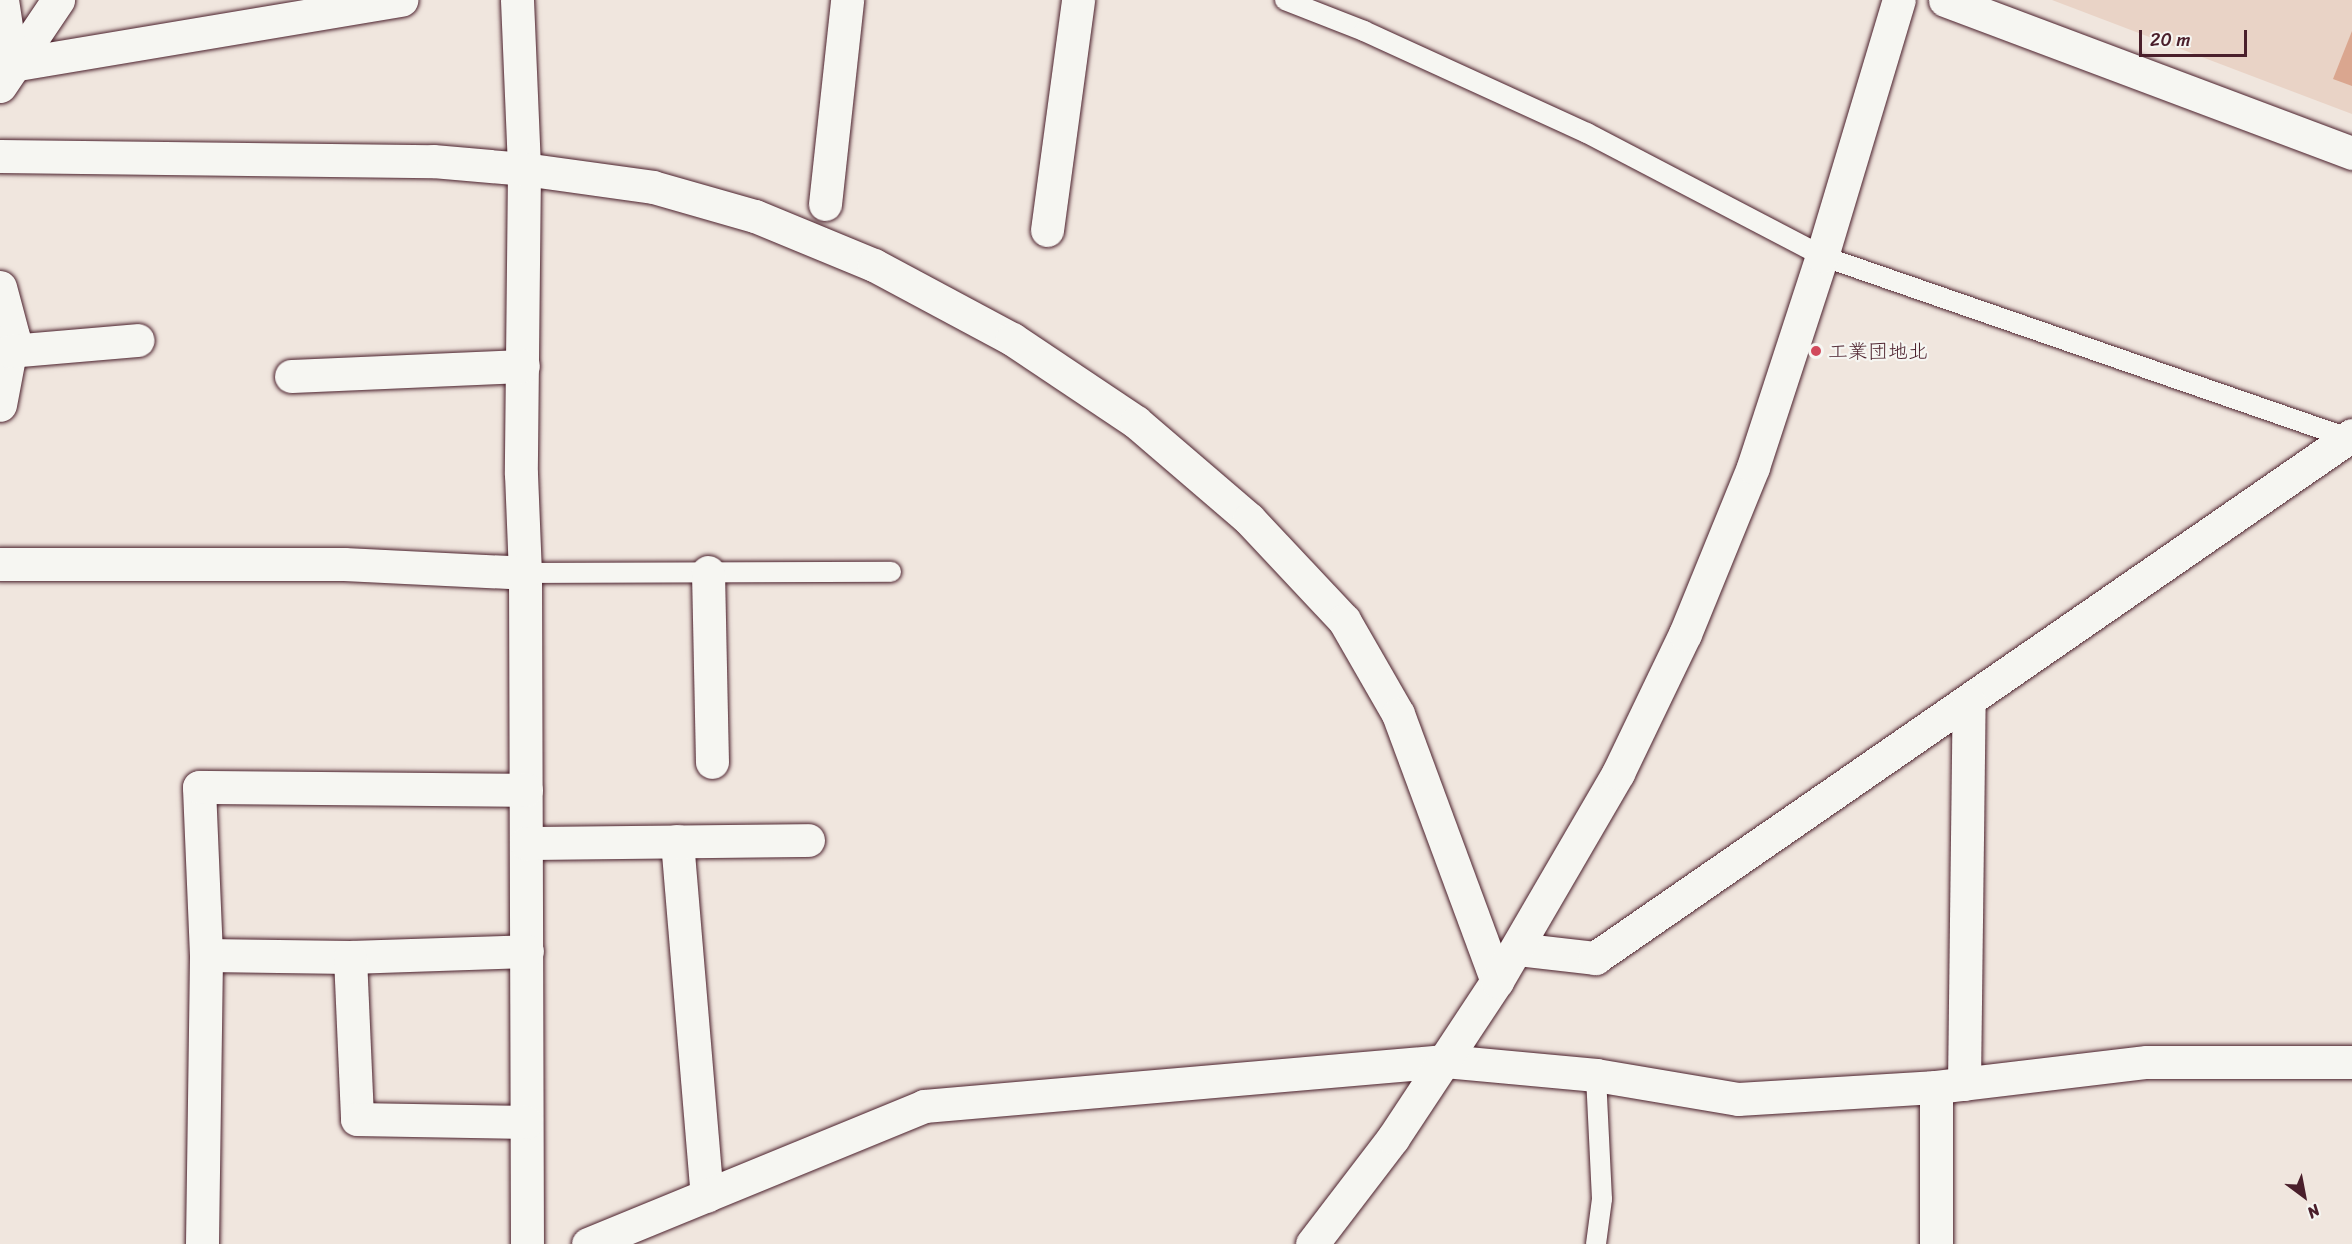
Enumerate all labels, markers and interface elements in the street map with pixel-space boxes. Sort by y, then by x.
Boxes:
scale bar [2142,18,2250,56]
text: 20 m [2150,24,2190,56]
place label: 工業団地北 [1828,339,1928,363]
marker: 工業団地北 [1809,344,1823,358]
north arrow [2274,1166,2334,1226]
text: N [2301,1196,2326,1227]

